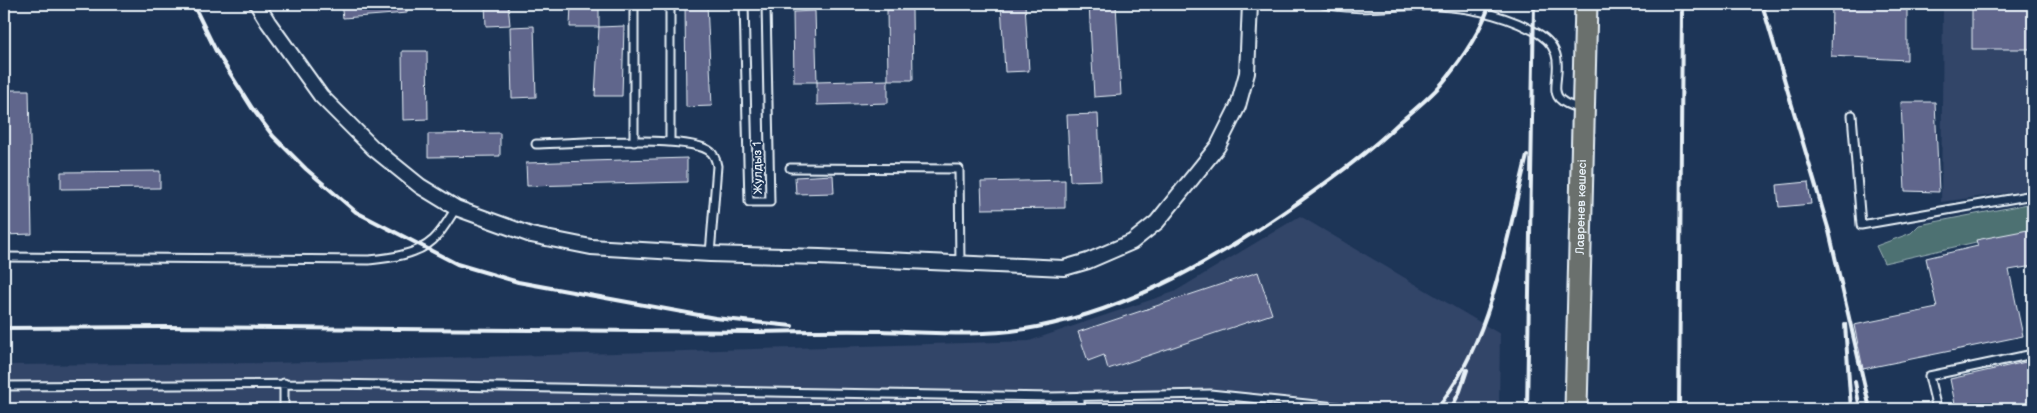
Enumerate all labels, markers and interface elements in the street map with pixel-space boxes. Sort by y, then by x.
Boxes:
street label: Жулдыз 1 [750,142,766,194]
street label: Лавренев көшесі [1572,159,1590,256]

